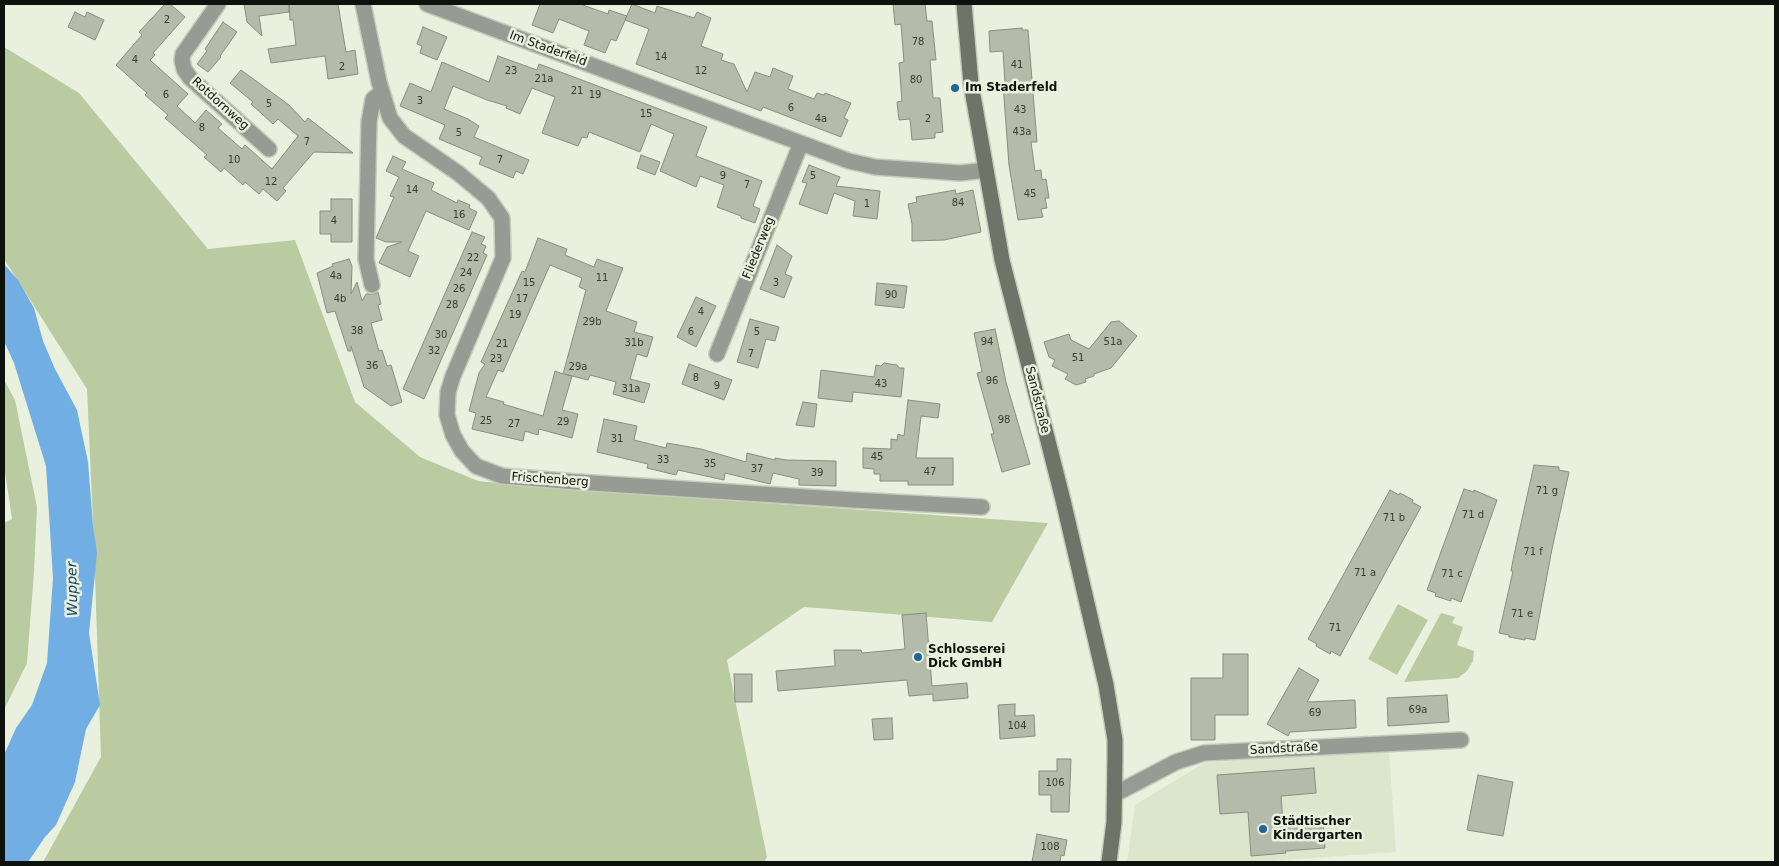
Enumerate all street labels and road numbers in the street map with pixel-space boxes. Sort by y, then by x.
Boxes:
street label: Im Staderfeld [507,28,589,70]
street label: Rotdornweg [188,75,252,133]
street label: Fliederweg [740,215,778,281]
street label: Sandstraße [1022,365,1052,435]
street label: Frischenberg [511,470,589,490]
street label: Sandstraße [1249,740,1319,758]

